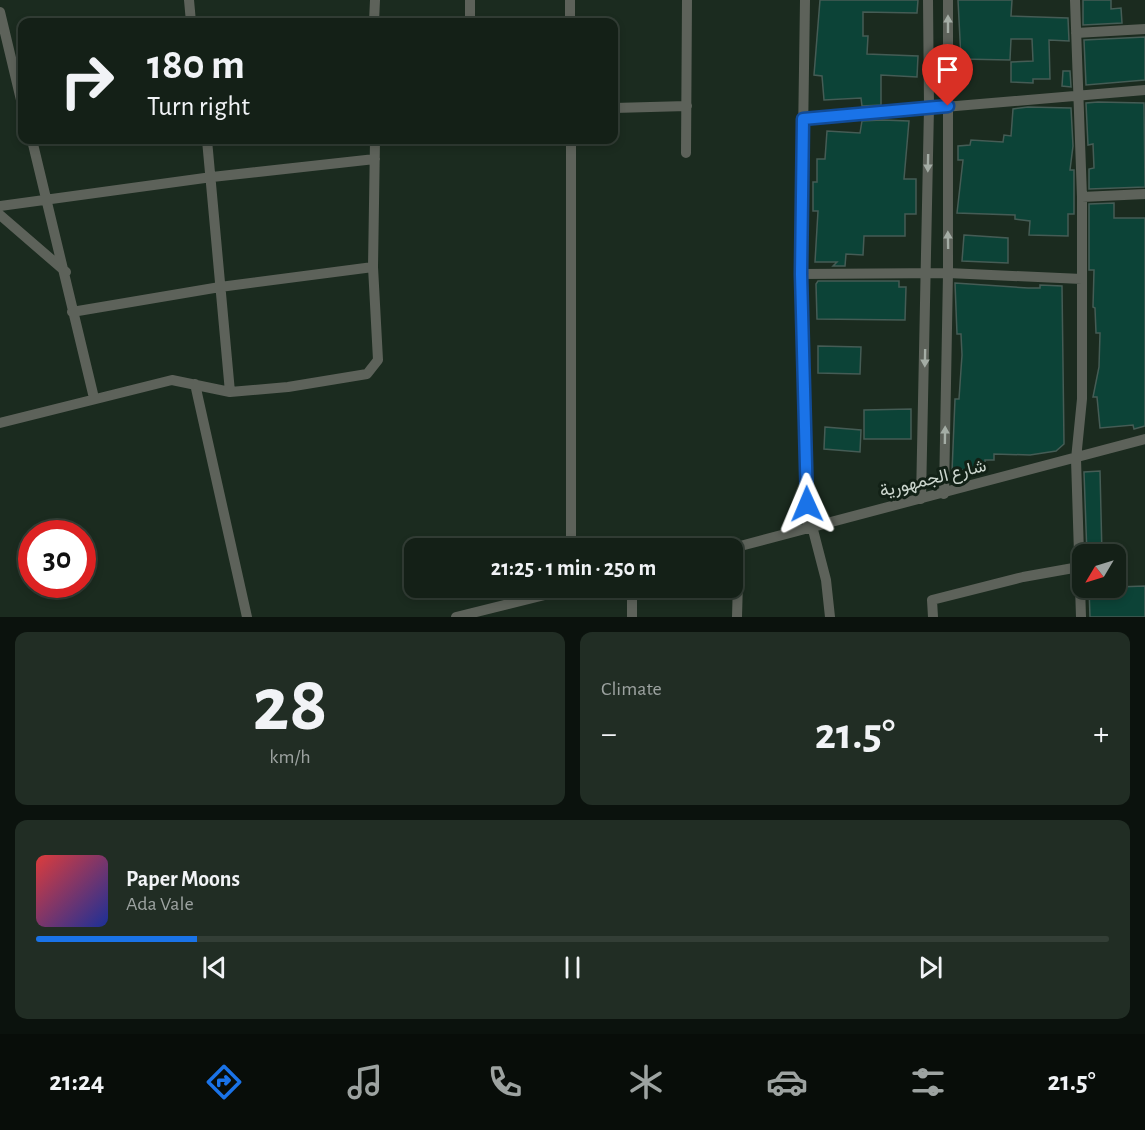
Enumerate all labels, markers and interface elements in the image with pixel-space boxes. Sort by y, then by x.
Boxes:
one-way arrow [943,15,953,34]
icon: right [48,42,126,120]
text: 180 m [147,44,245,86]
pin [922,44,973,106]
icon: arrive [931,53,964,86]
text: Turn right [147,93,250,120]
one-way arrow [923,154,933,173]
one-way arrow [943,231,953,250]
one-way arrow [920,349,929,368]
one-way arrow [940,426,950,445]
street label: شارع الجمهورية [878,457,989,503]
position arrow [775,472,839,536]
speed limit sign: 30 [18,520,96,598]
north arrow [1072,544,1126,598]
map controls [1072,544,1126,598]
text: 21:25 · 1 min · 250 m [491,557,656,579]
text: 28 [252,667,328,745]
text: Climate [601,679,662,699]
text: 21.5° [815,712,895,757]
text: − [601,718,617,751]
text: + [1093,718,1109,751]
text: km/h [269,747,311,767]
text: Paper Moons [126,868,240,890]
text: Ada Vale [126,894,194,914]
icon: previous [198,951,231,984]
icon: pause [556,951,589,984]
icon: next [914,951,947,984]
icon: directions [203,1061,245,1103]
icon: music [344,1061,386,1103]
icon: phone [484,1061,526,1103]
icon: climate [625,1061,667,1103]
icon: car [766,1061,808,1103]
icon: filters [907,1061,949,1103]
text: 21:24 [49,1068,104,1095]
text: 21.5° [1047,1068,1096,1095]

